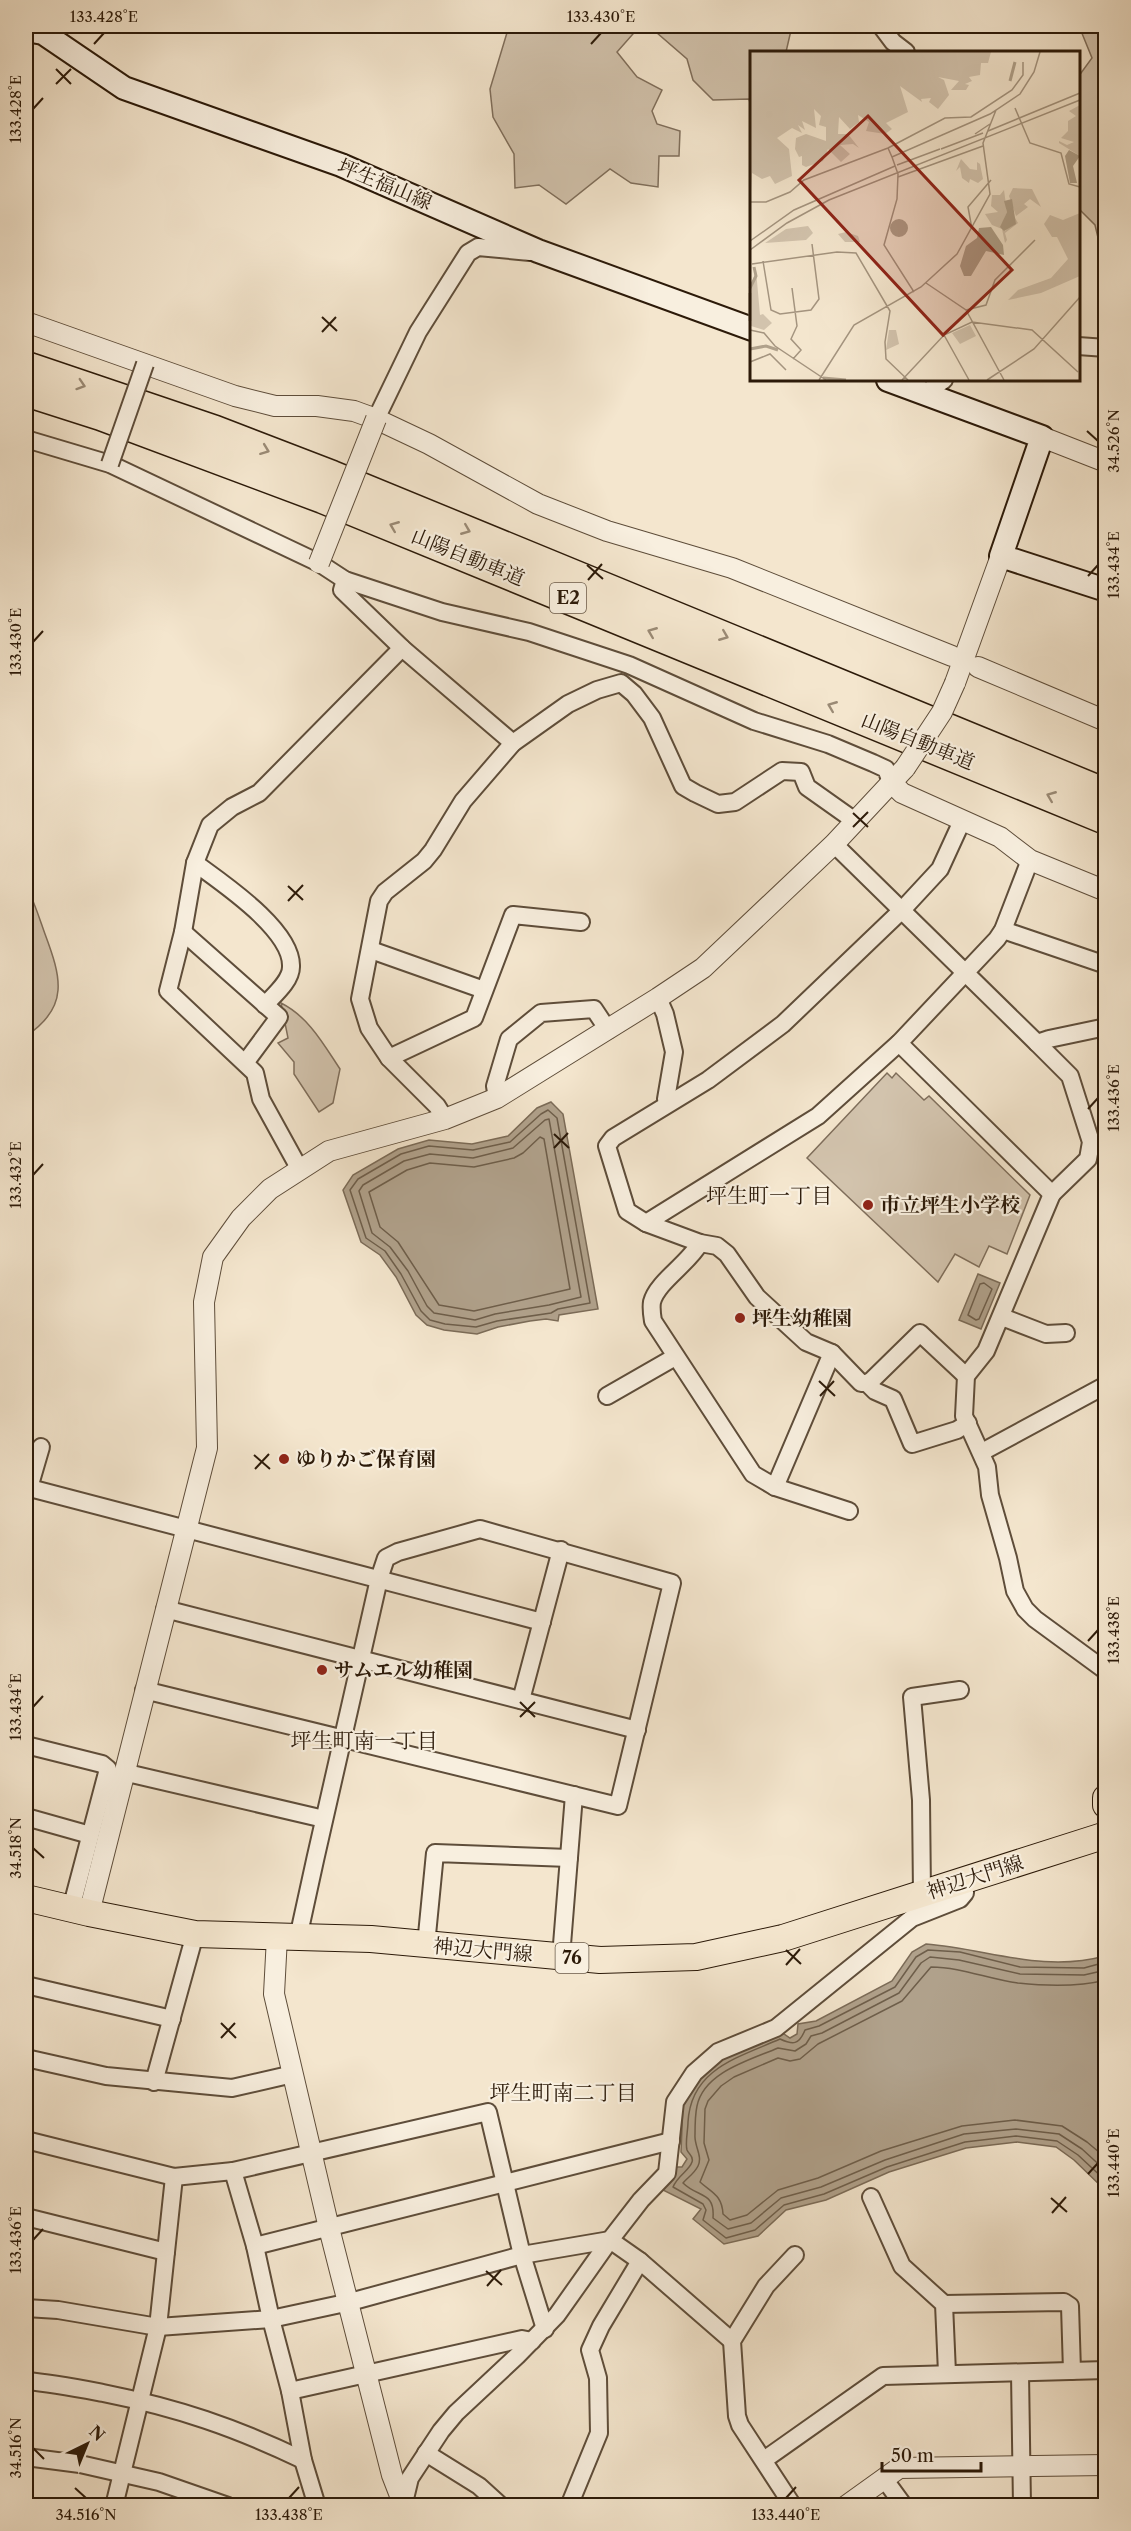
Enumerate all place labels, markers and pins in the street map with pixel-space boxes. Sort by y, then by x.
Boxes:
place label: 市立坪生小学校 [880,1193,1020,1217]
marker: 市立坪生小学校 [861,1198,875,1212]
place label: 坪生幼稚園 [752,1306,852,1330]
marker: 坪生幼稚園 [733,1311,747,1325]
place label: ゆりかご保育園 [296,1447,436,1471]
marker: ゆりかご保育園 [277,1452,291,1466]
place label: サムエル幼稚園 [334,1658,473,1682]
marker: サムエル幼稚園 [315,1663,329,1677]

